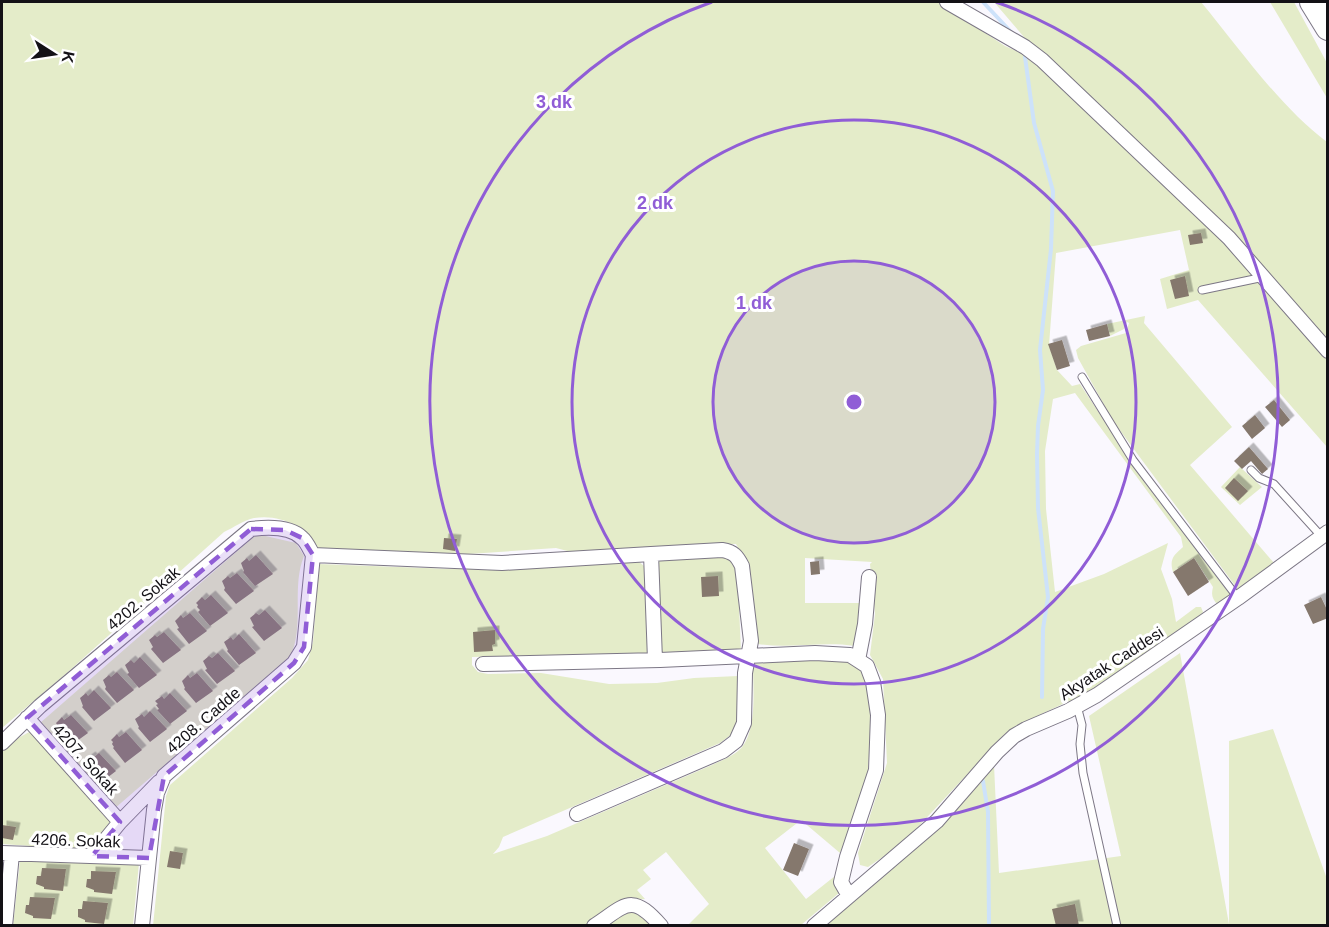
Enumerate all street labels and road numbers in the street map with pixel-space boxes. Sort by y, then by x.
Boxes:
street label: 4202. Sokak [104,563,184,633]
street label: Akyatak Caddesi [1056,624,1166,703]
street label: 4208. Cadde [163,684,244,757]
street label: 4207. Sokak [50,721,122,799]
street label: 4206. Sokak [31,830,122,851]

